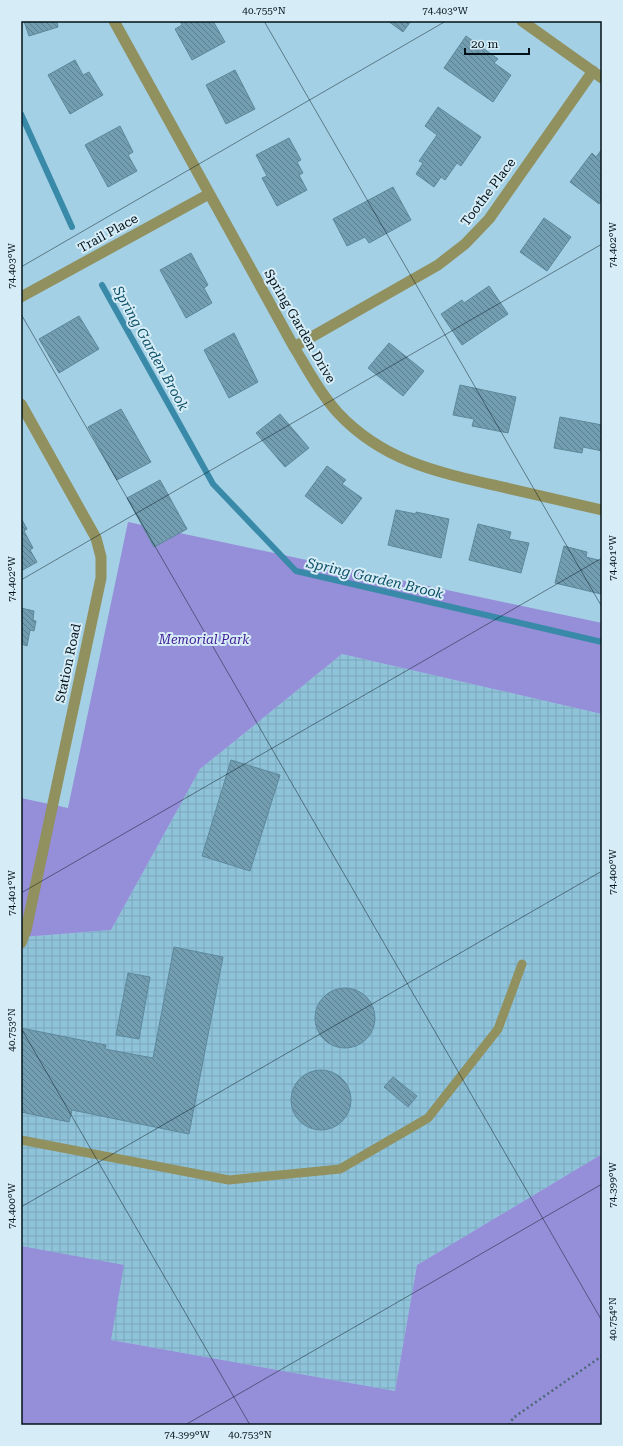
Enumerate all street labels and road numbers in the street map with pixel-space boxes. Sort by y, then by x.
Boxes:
street label: Toothe Place [458,155,518,229]
street label: Trail Place [76,210,140,256]
street label: Spring Garden Drive [261,266,339,386]
street label: Station Road [52,622,84,704]

